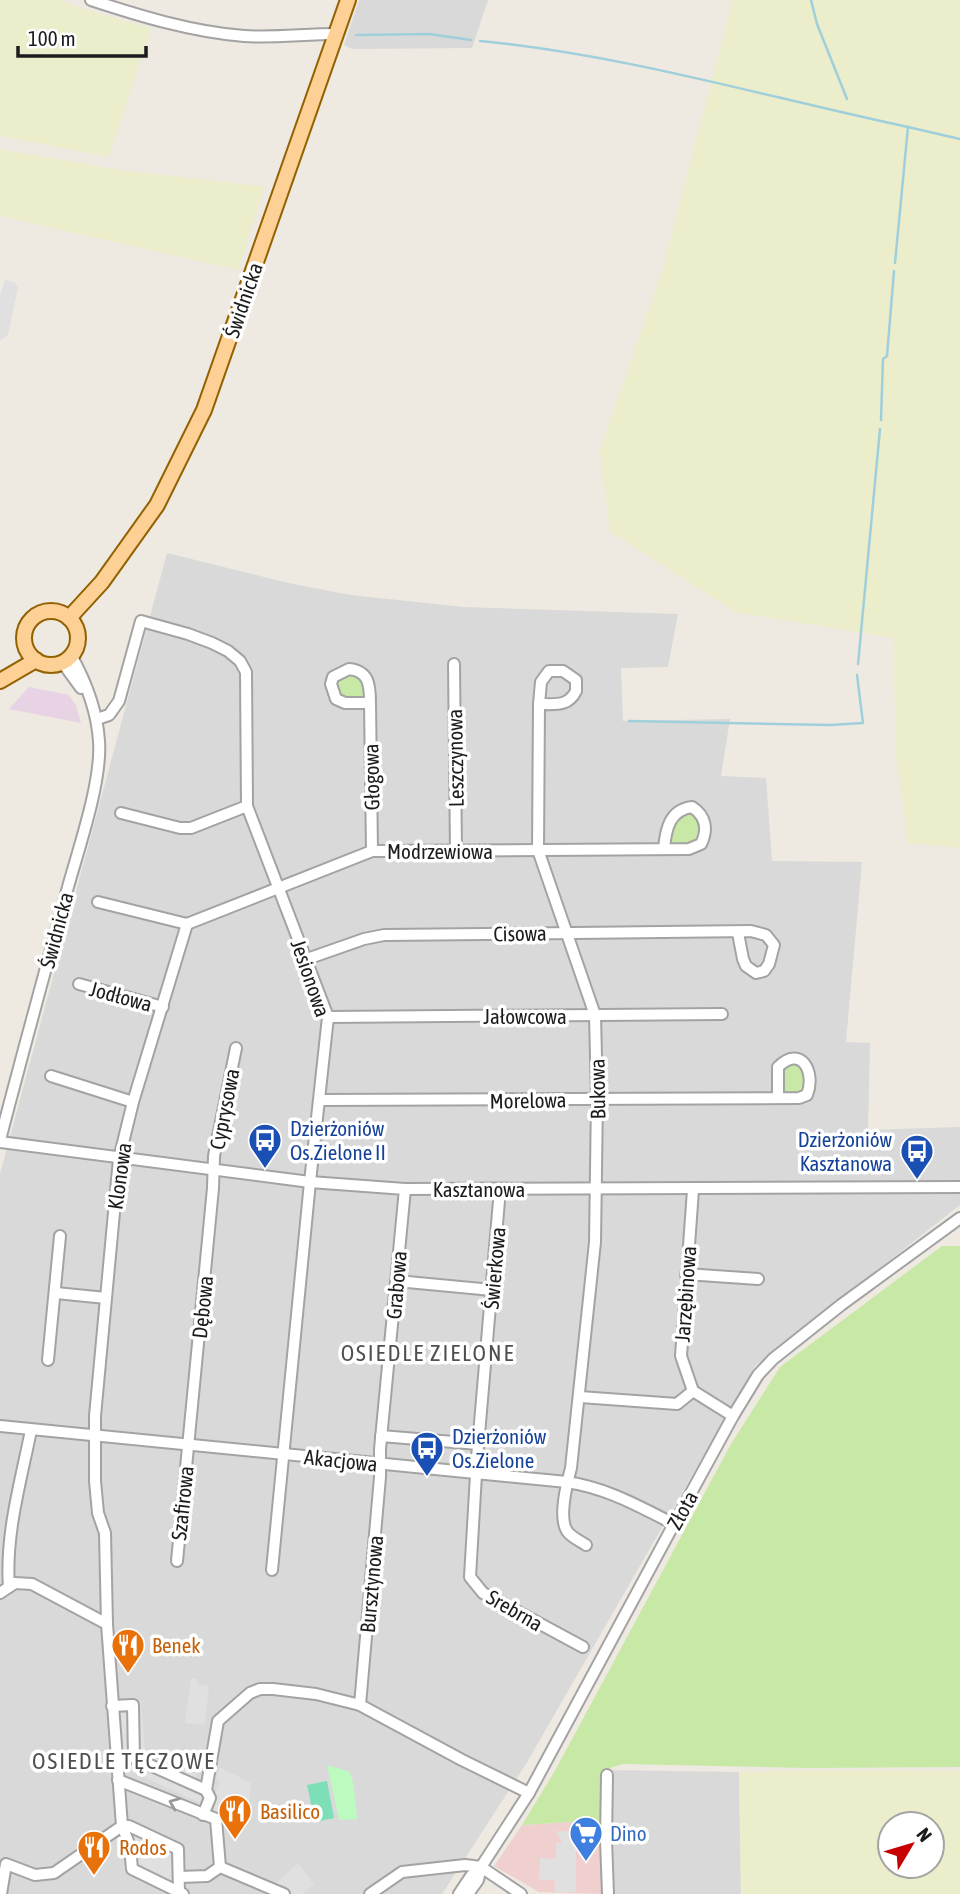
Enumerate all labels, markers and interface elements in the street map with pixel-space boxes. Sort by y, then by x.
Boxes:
scale bar [18,14,145,58]
text: 100 m [28,26,76,50]
street label: Świdnicka [219,259,267,341]
street label: Leszczynowa [442,709,468,807]
street label: Głogowa [358,743,384,811]
street label: Modrzewiowa [387,839,493,863]
street label: Świdnicka [34,889,78,971]
street label: Cisowa [493,921,547,945]
street label: Jesionowa [287,936,335,1020]
street label: Jodłowa [87,976,155,1016]
street label: Jałowcowa [483,1004,567,1028]
street label: Bukowa [584,1058,610,1120]
street label: Cyprysowa [204,1066,244,1152]
street label: Morelowa [489,1087,567,1113]
place label: Dzierżoniów Os.Zielone II [290,1116,386,1164]
bus stop icon: Dzierżoniów Os.Zielone II [246,1121,284,1170]
place label: Dzierżoniów Kasztanowa [798,1127,892,1175]
bus stop icon: Dzierżoniów Kasztanowa [898,1132,936,1181]
street label: Klonowa [102,1141,136,1211]
street label: Kasztanowa [433,1177,525,1201]
street label: Świerkowa [478,1226,510,1310]
street label: Jarzębinowa [670,1245,700,1343]
street label: Grabowa [381,1250,411,1320]
street label: Dębowa [187,1274,217,1340]
district label: OSIEDLE ZIELONE [341,1340,515,1366]
place label: Dzierżoniów Os.Zielone [452,1424,547,1472]
bus stop icon: Dzierżoniów Os.Zielone [408,1429,446,1478]
street label: Akacjowa [303,1444,379,1476]
street label: Szafirowa [166,1465,198,1541]
street label: Złota [662,1486,702,1534]
street label: Bursztynowa [355,1534,387,1634]
street label: Srebrna [483,1584,547,1636]
restaurant icon: Benek [109,1626,147,1675]
place label: Benek [152,1633,200,1657]
district label: OSIEDLE TĘCZOWE [32,1748,216,1774]
restaurant icon: Basilico [216,1792,254,1841]
one-way arrow [169,1797,181,1811]
place label: Basilico [260,1799,320,1823]
north arrow [876,1810,946,1880]
supermarket icon: Dino [567,1814,605,1863]
place label: Dino [610,1821,647,1845]
text: N [912,1823,937,1846]
restaurant icon: Rodos [75,1828,113,1877]
place label: Rodos [119,1835,167,1859]

